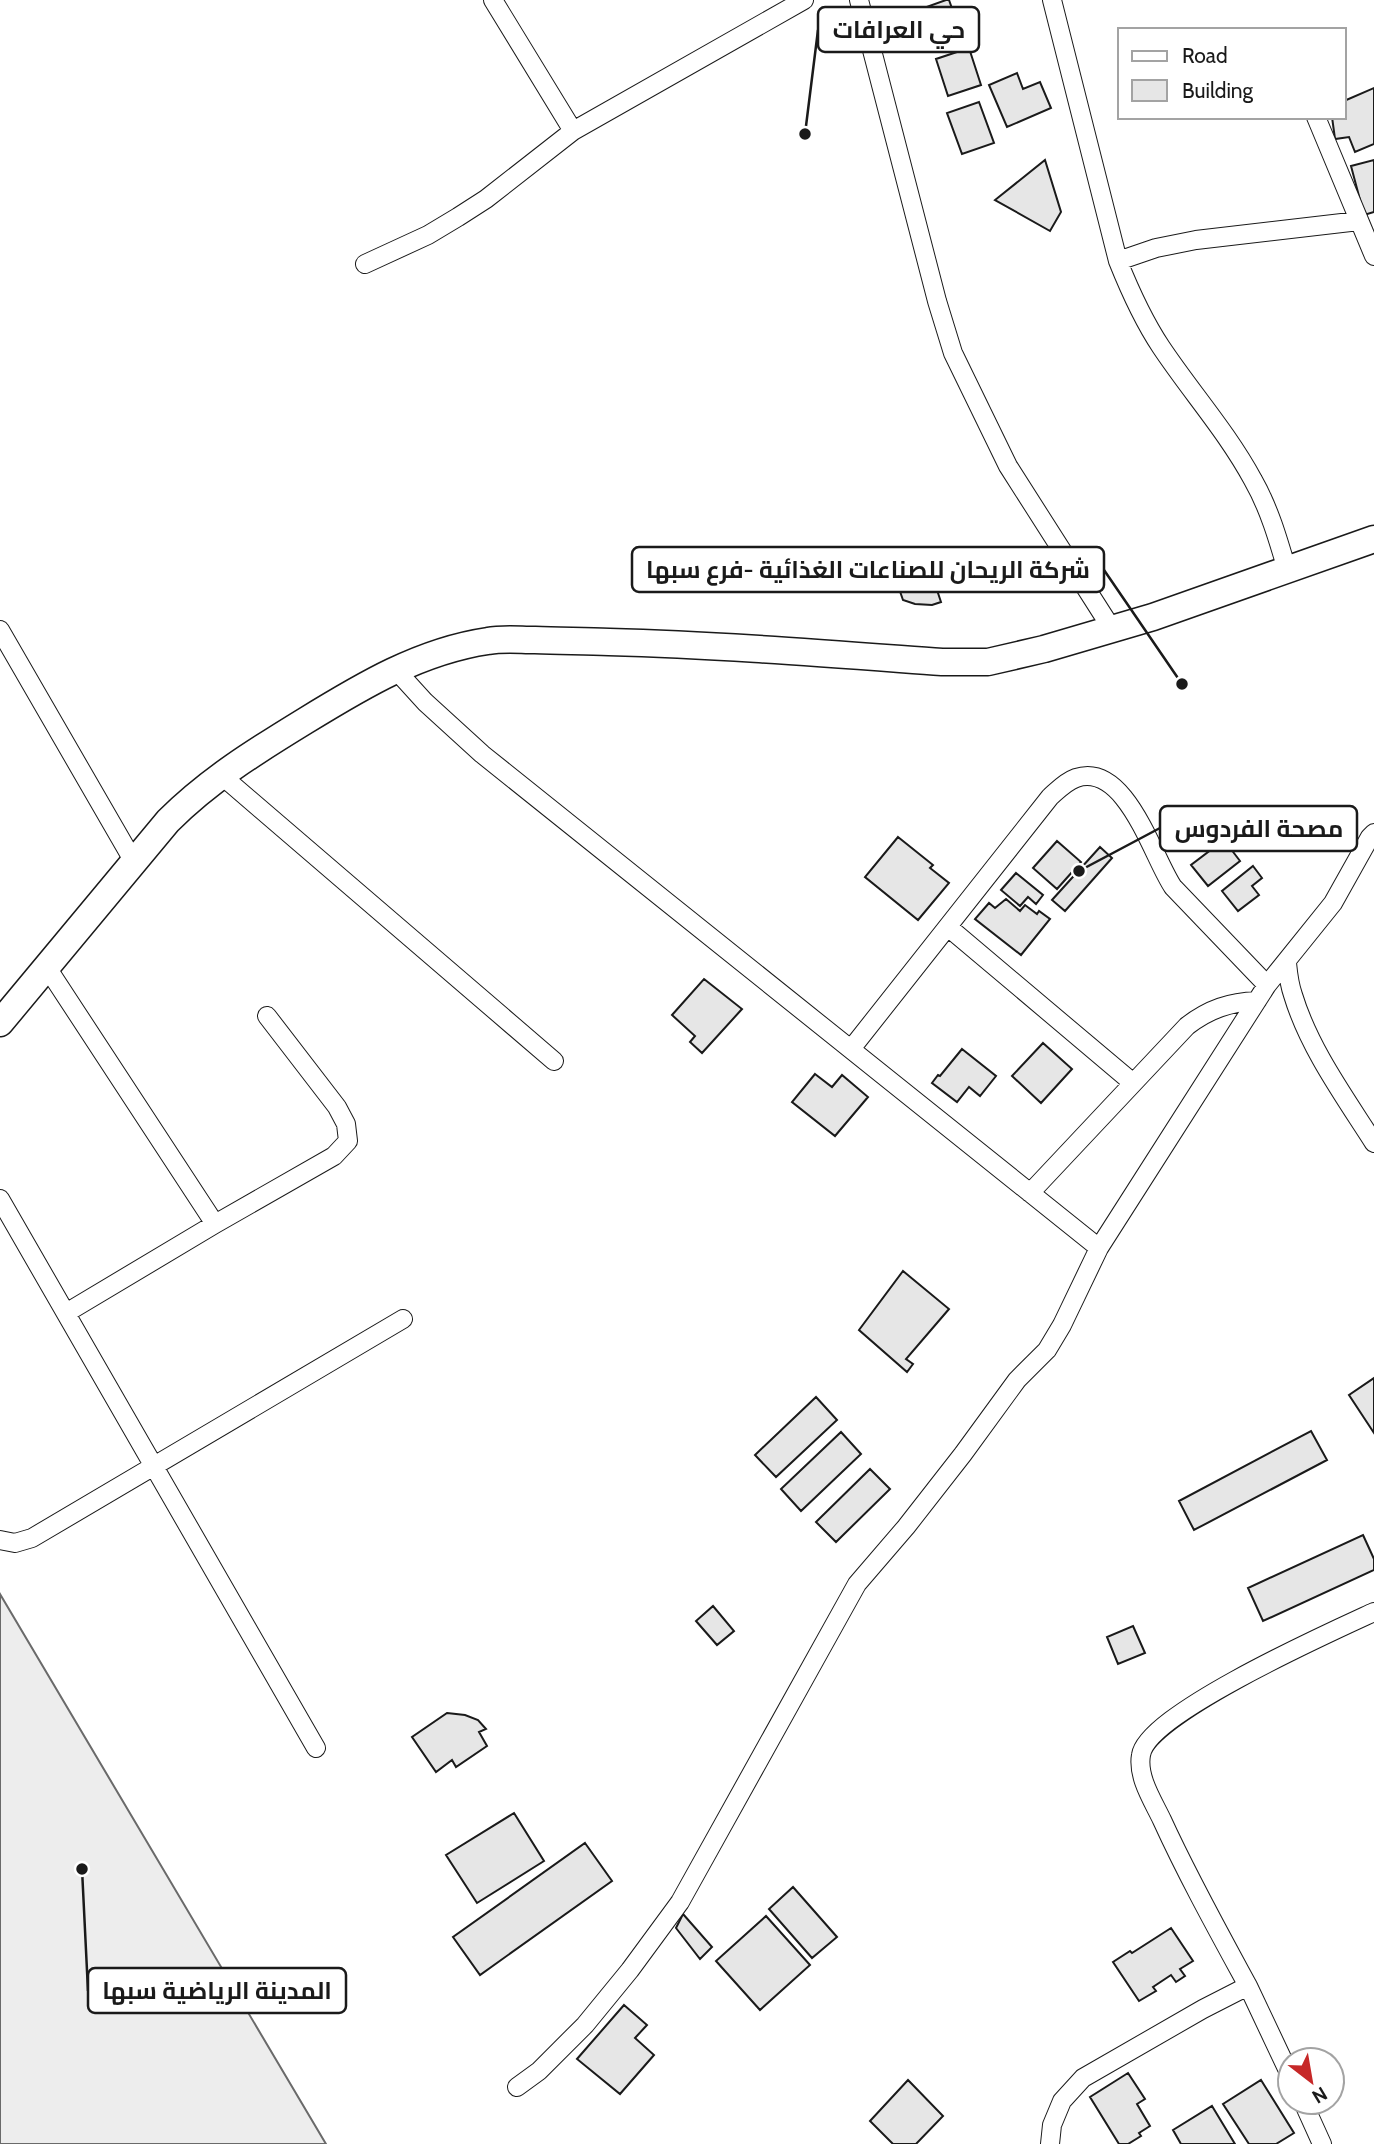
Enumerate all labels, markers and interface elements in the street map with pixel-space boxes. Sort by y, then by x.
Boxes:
callout: حي العرافات [818,7,979,52]
text: حي العرافات [833,15,965,49]
legend [1118,28,1346,119]
text: Road [1182,43,1228,68]
text: Building [1182,78,1254,103]
callout: شركة الريحان للصناعات الغذائية -فرع سبها [632,547,1104,592]
text: شركة الريحان للصناعات الغذائية -فرع سبها [646,555,1090,586]
callout: مصحة الفردوس [1160,806,1357,851]
text: مصحة الفردوس [1175,814,1343,843]
callout: المدينة الرياضية سبها [88,1968,346,2013]
text: المدينة الرياضية سبها [102,1976,332,2005]
north arrow [1276,2046,1346,2116]
text: N [1308,2082,1331,2108]

